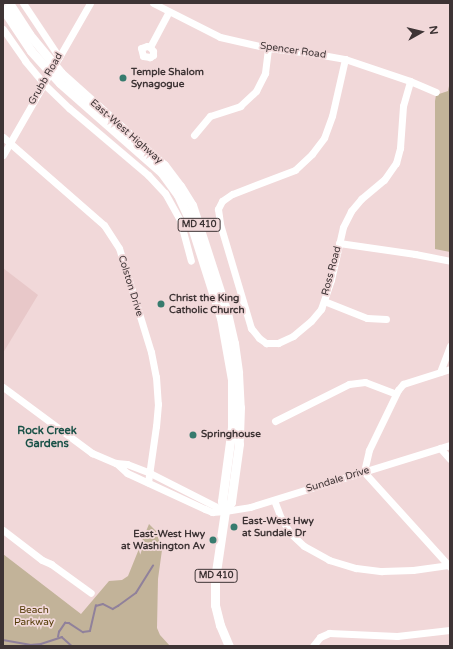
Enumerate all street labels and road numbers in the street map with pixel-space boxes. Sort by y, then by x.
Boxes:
street label: Spencer Road [259,40,327,62]
street label: Grubb Road [26,51,66,107]
street label: East-West Highway [87,97,165,167]
road number: MD 410 [177,218,221,232]
street label: Ross Road [320,245,344,297]
street label: Colston Drive [115,254,145,318]
street label: Sundale Drive [305,465,371,495]
road number: MD 410 [194,569,238,583]

